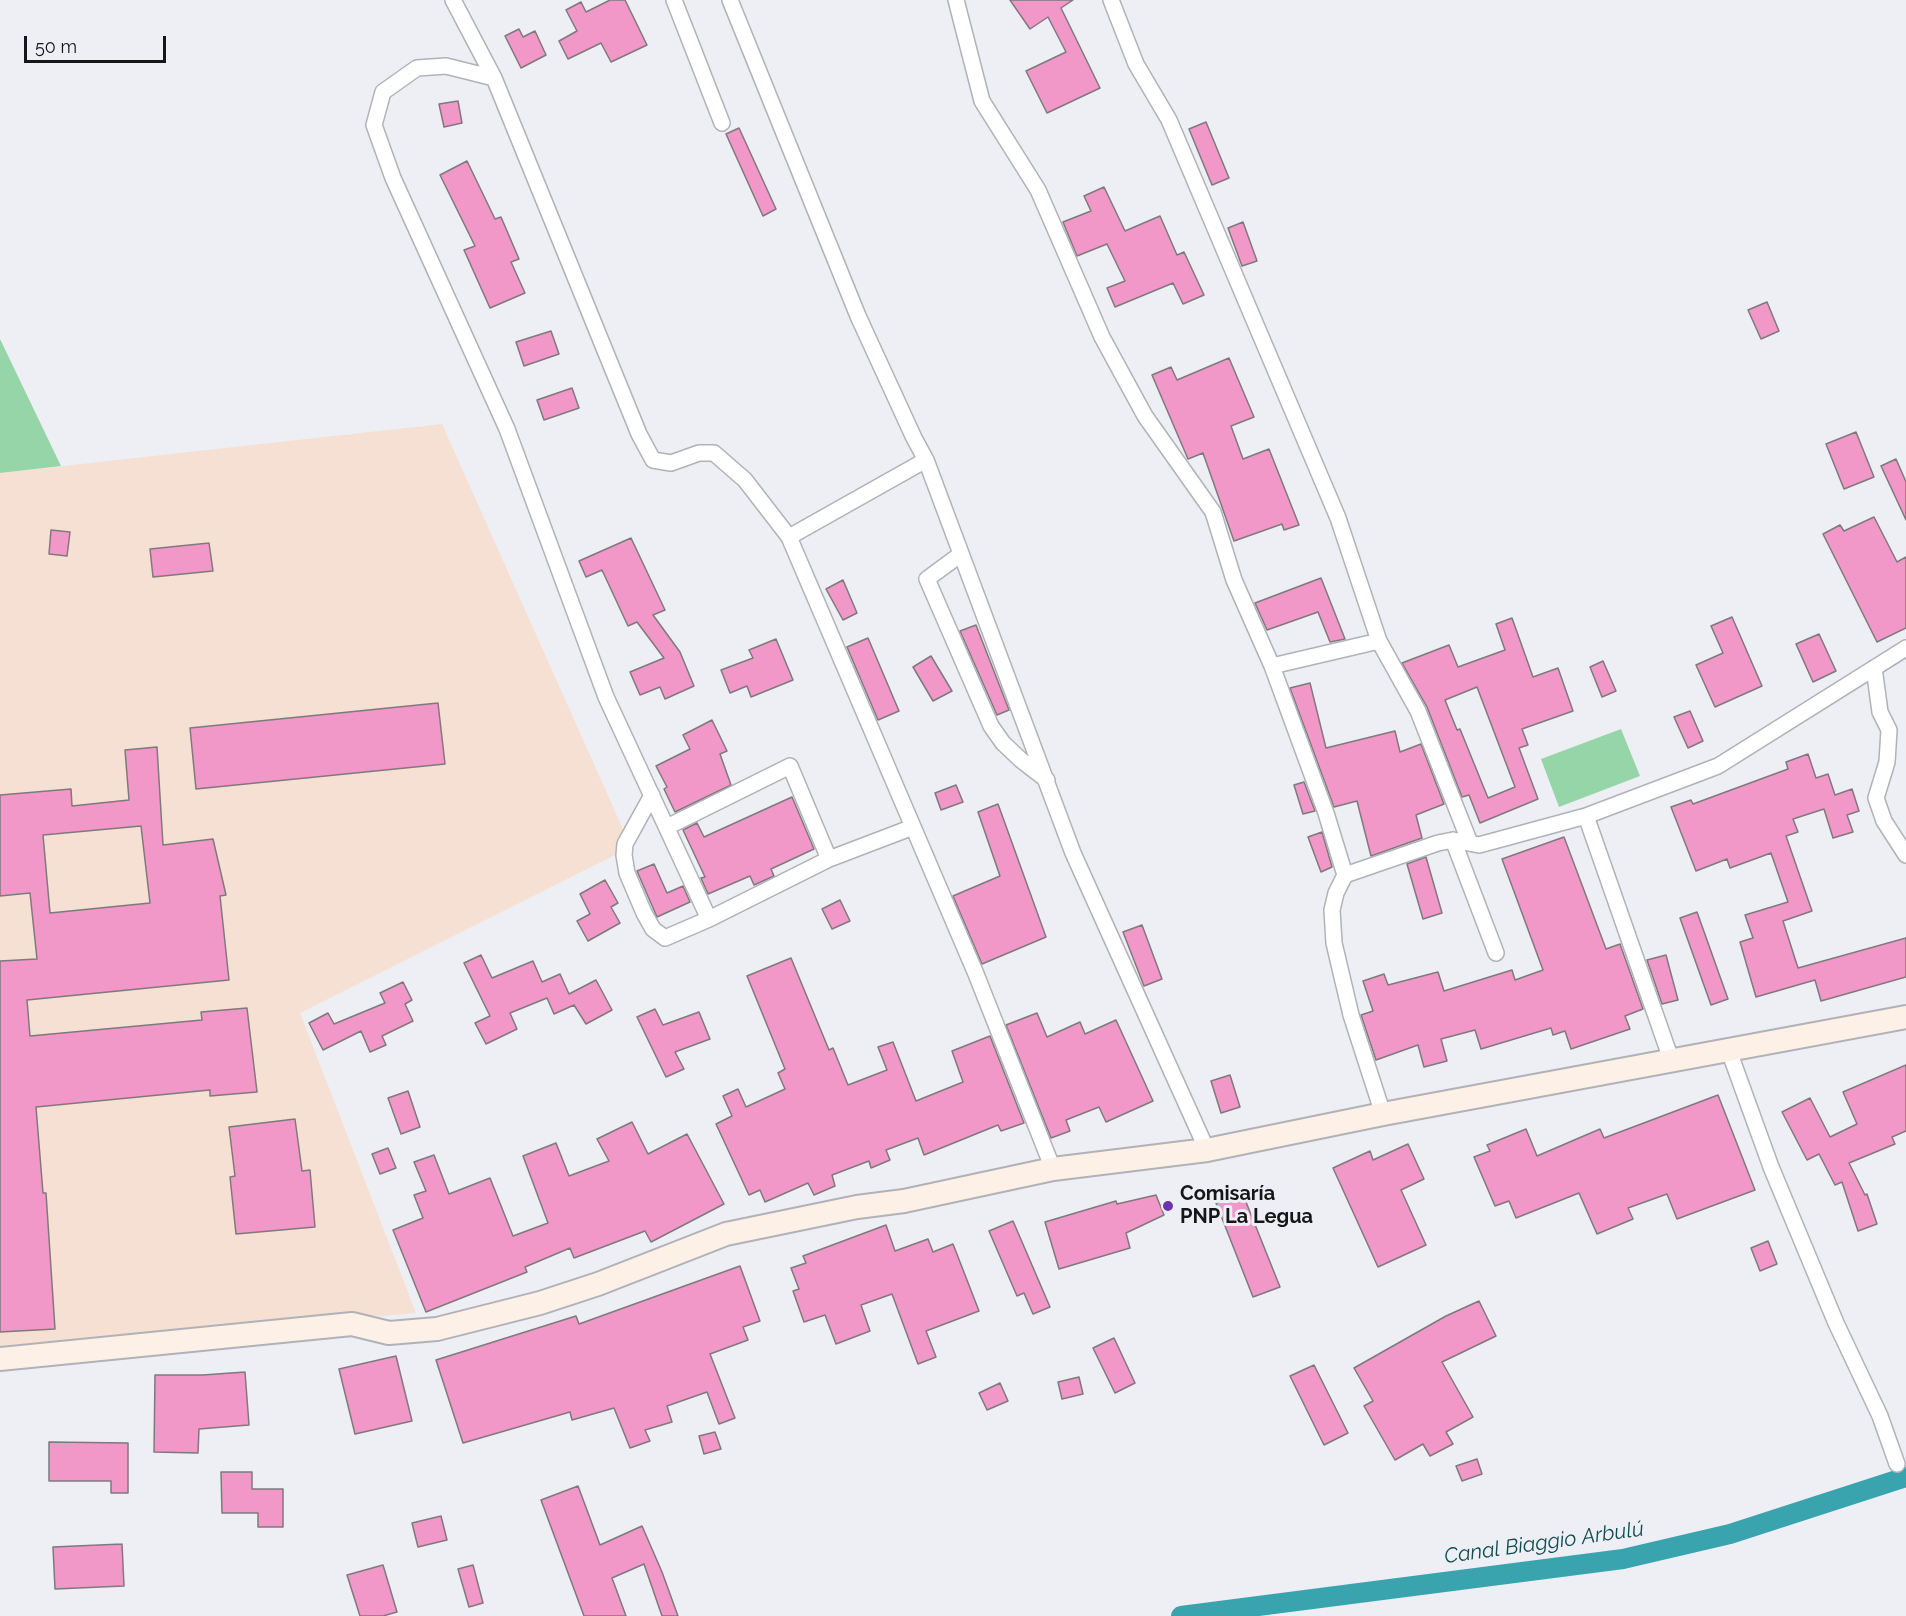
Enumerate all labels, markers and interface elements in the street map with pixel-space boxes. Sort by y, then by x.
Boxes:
scale bar [27,24,170,62]
text: 50 m [35,36,77,57]
place label: Comisaría PNP La Legua [1180,1182,1313,1229]
marker: Comisaría PNP La Legua [1161,1199,1175,1213]
water label: Canal Biaggio Arbulú [1443,1517,1645,1569]

